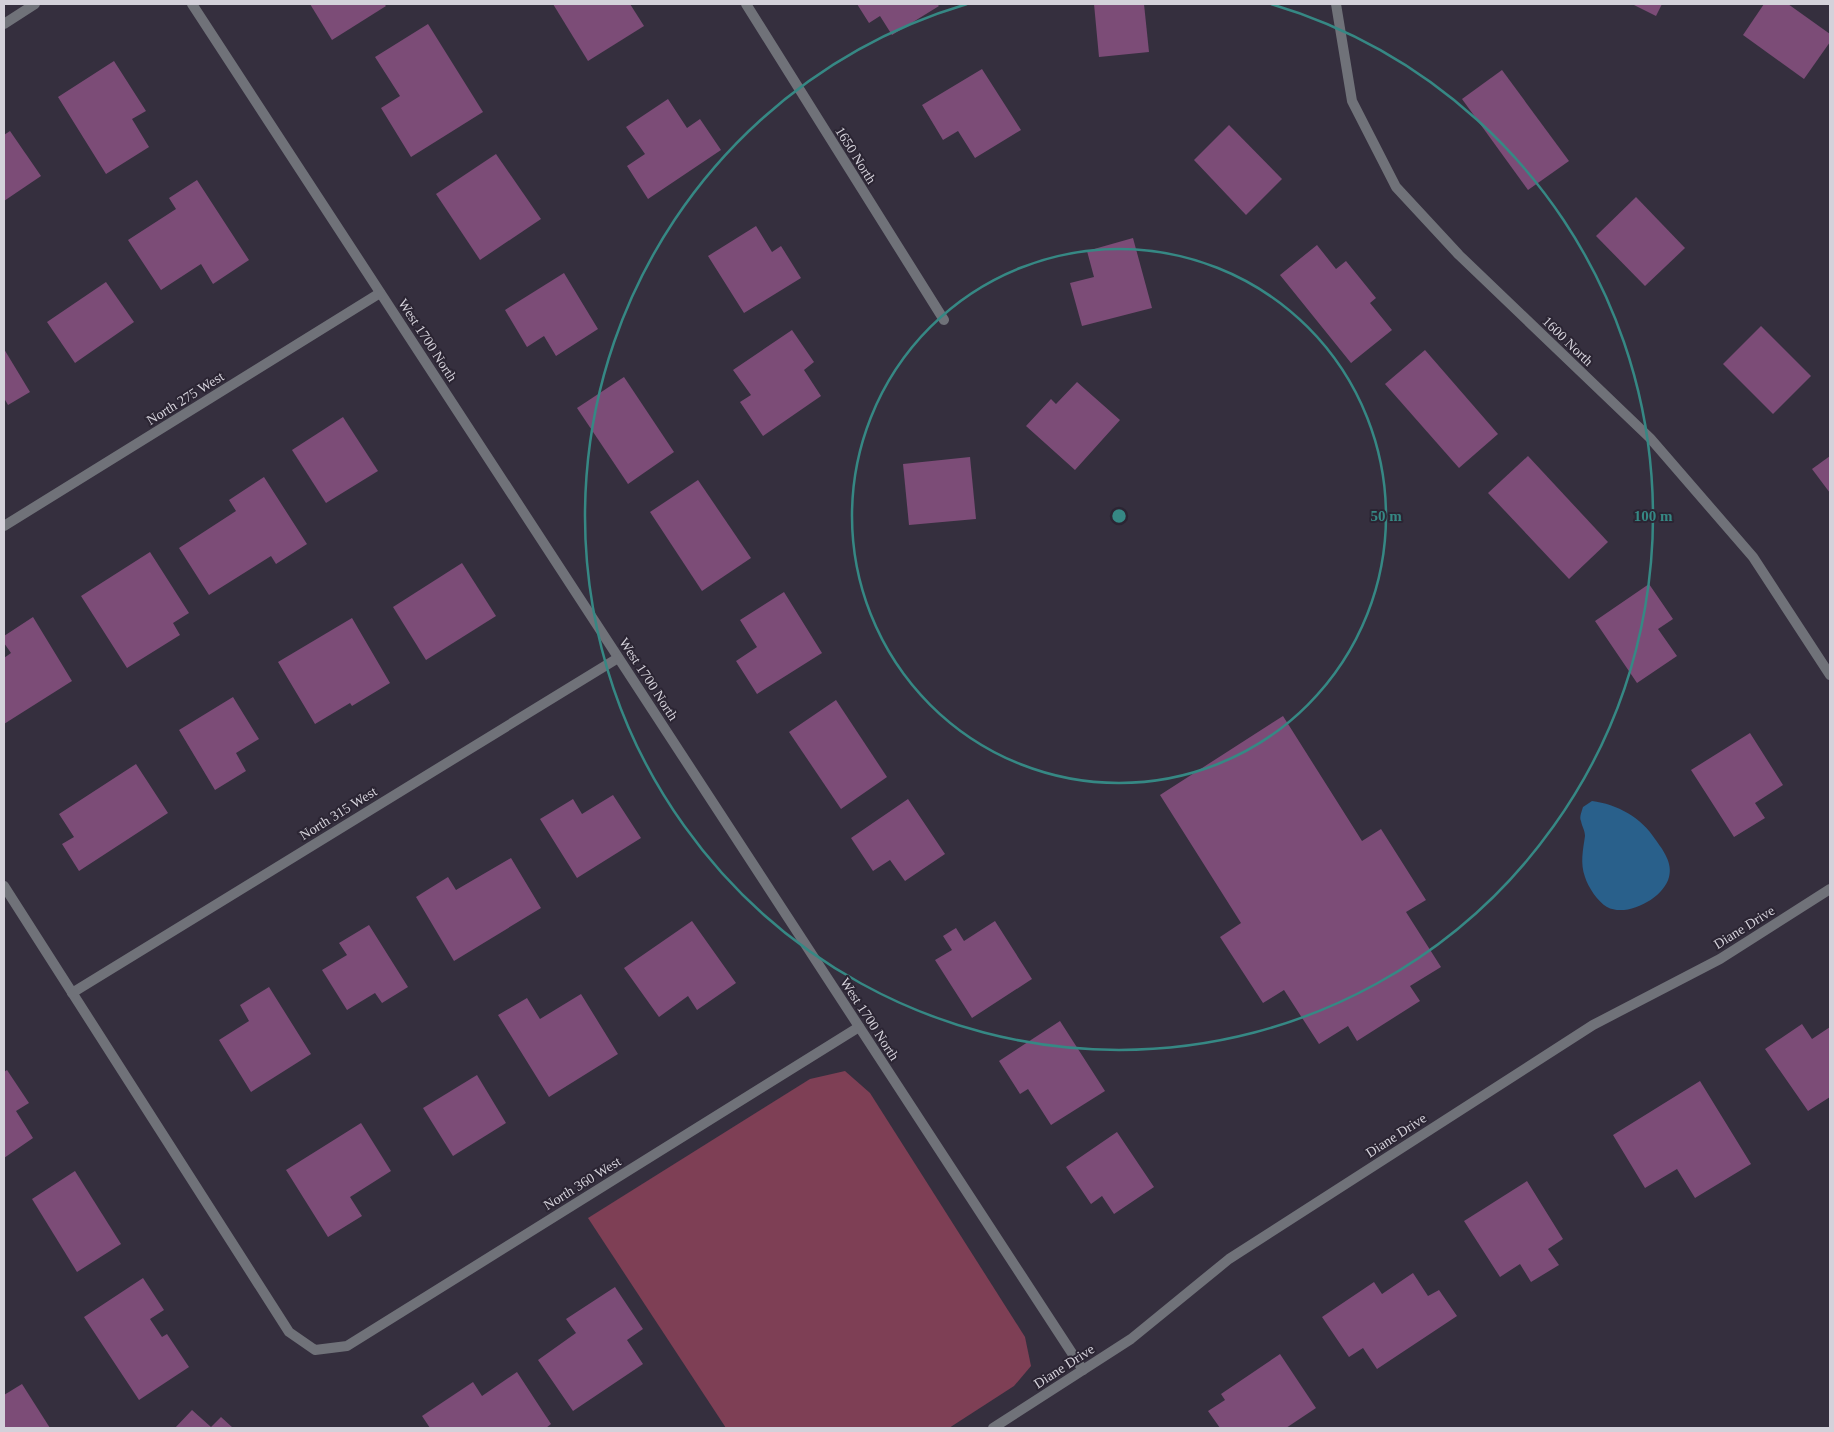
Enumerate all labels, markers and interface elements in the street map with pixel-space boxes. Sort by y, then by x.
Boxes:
street label: 1650 North [832,124,879,186]
street label: West 1700 North [395,296,460,384]
street label: 1600 North [1539,314,1596,369]
street label: North 275 West [144,369,227,428]
centre of rings [1110,507,1128,525]
text: 50 m [1370,508,1402,524]
text: 100 m [1634,508,1673,524]
street label: West 1700 North [616,635,681,723]
street label: North 315 West [297,784,380,843]
street label: Diane Drive [1711,903,1777,952]
street label: West 1700 North [837,975,902,1063]
street label: Diane Drive [1363,1110,1429,1160]
street label: North 360 West [541,1154,624,1213]
street label: Diane Drive [1031,1341,1097,1391]

